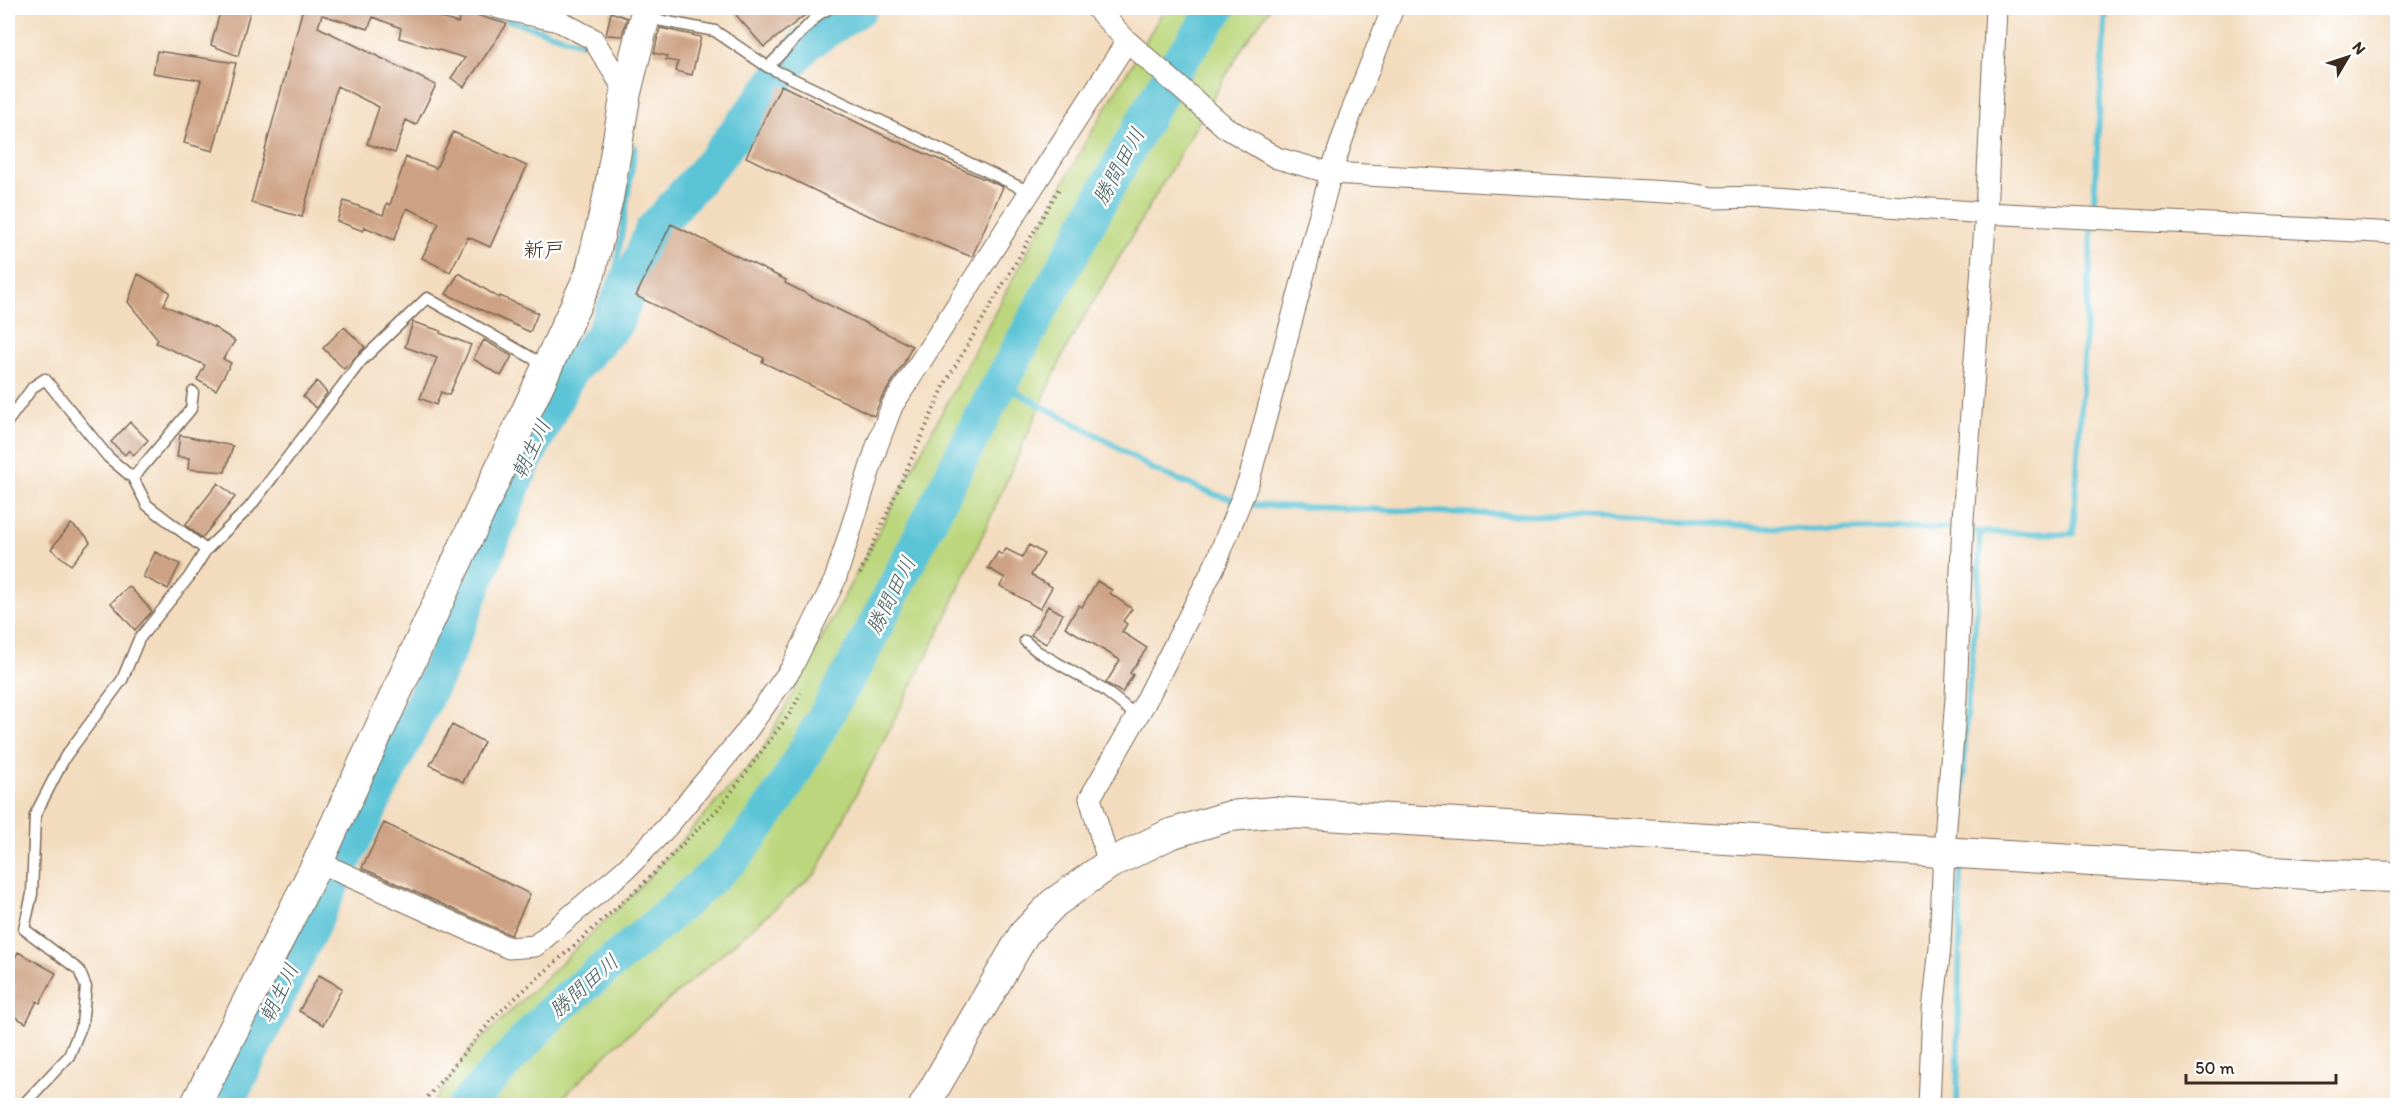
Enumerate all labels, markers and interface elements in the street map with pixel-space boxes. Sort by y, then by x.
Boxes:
north arrow [2318,27,2378,87]
text: N [2348,38,2370,58]
water label: 勝間田川 [1087,123,1150,209]
district label: 新戸 [523,237,565,262]
water label: 朝生川 [506,415,556,483]
water label: 勝間田川 [860,552,921,638]
water label: 勝間田川 [544,949,624,1023]
water label: 朝生川 [254,959,304,1027]
scale bar [2186,1047,2336,1085]
text: 50 m [2195,1057,2235,1079]

